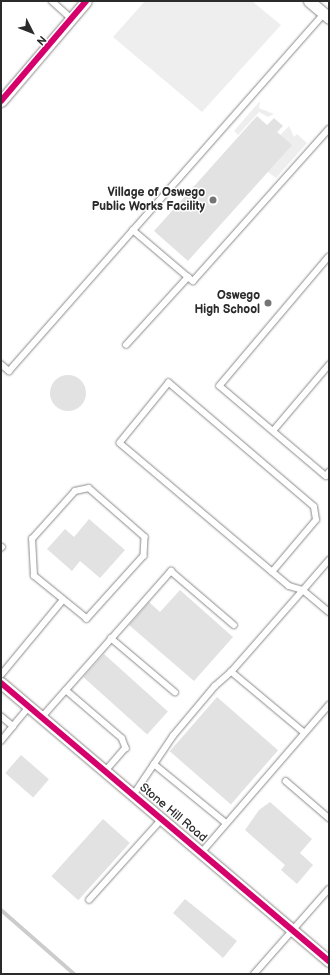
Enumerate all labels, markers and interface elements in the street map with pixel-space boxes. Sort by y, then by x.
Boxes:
north arrow [12,12,52,52]
text: N [34,33,49,48]
place label: Village of Oswego Public Works Facility [92,186,205,214]
marker: Village of Oswego Public Works Facility [208,195,218,205]
place label: Oswego High School [194,289,260,317]
marker: Oswego High School [263,298,273,308]
street label: Stone Hill Road [136,781,210,845]

